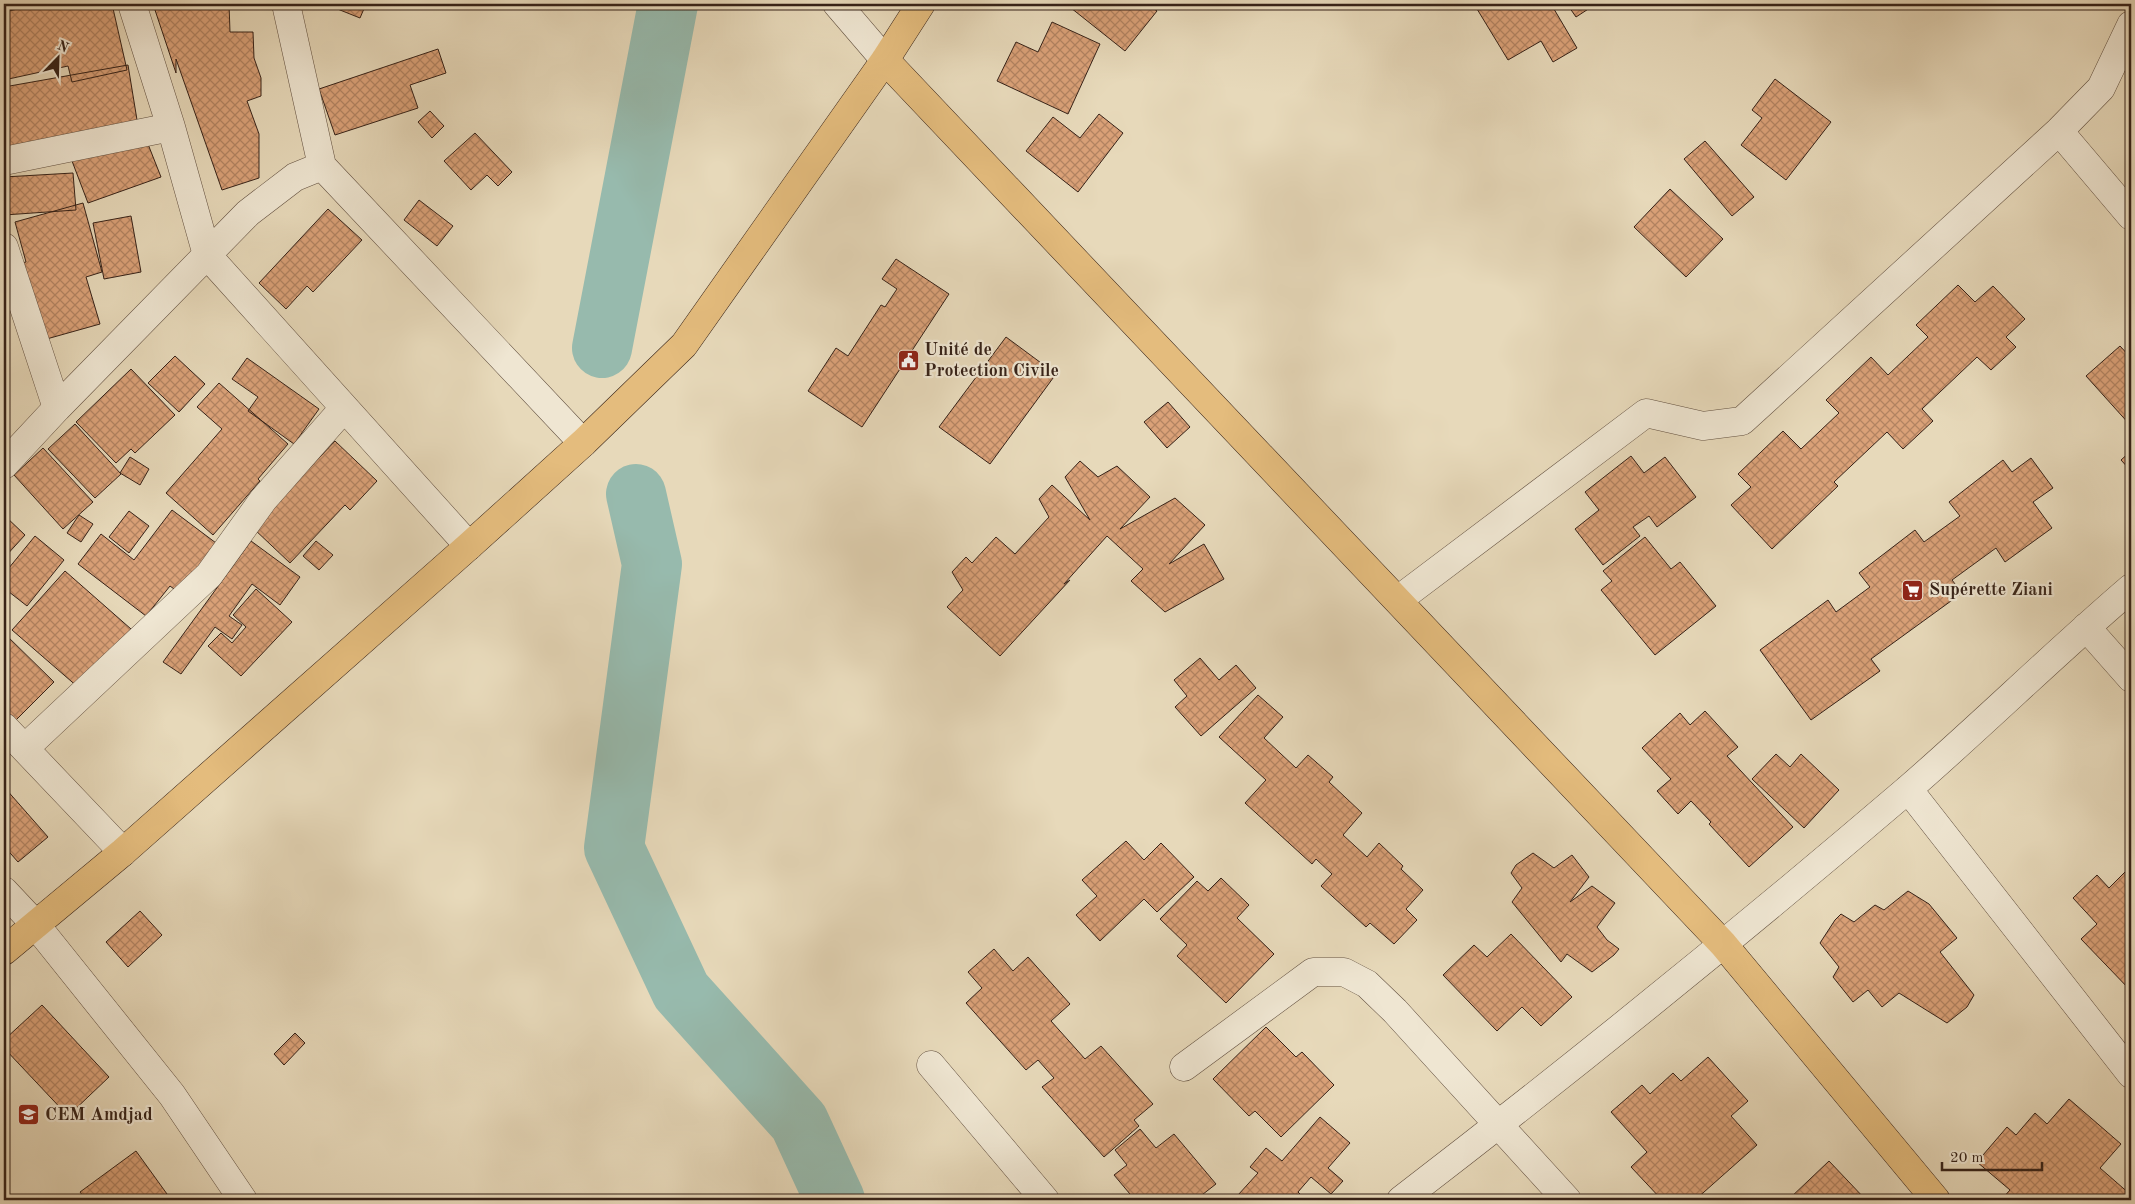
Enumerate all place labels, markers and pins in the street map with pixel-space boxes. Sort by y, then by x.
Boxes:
place label: Unité de Protection Civile [924,341,1059,380]
public building icon: Unité de Protection Civile [896,348,920,372]
supermarket icon: Supérette Ziani [1901,578,1925,602]
place label: Supérette Ziani [1929,581,2053,599]
school or university icon: CEM Amdjad [17,1103,41,1127]
place label: CEM Amdjad [45,1106,153,1124]

